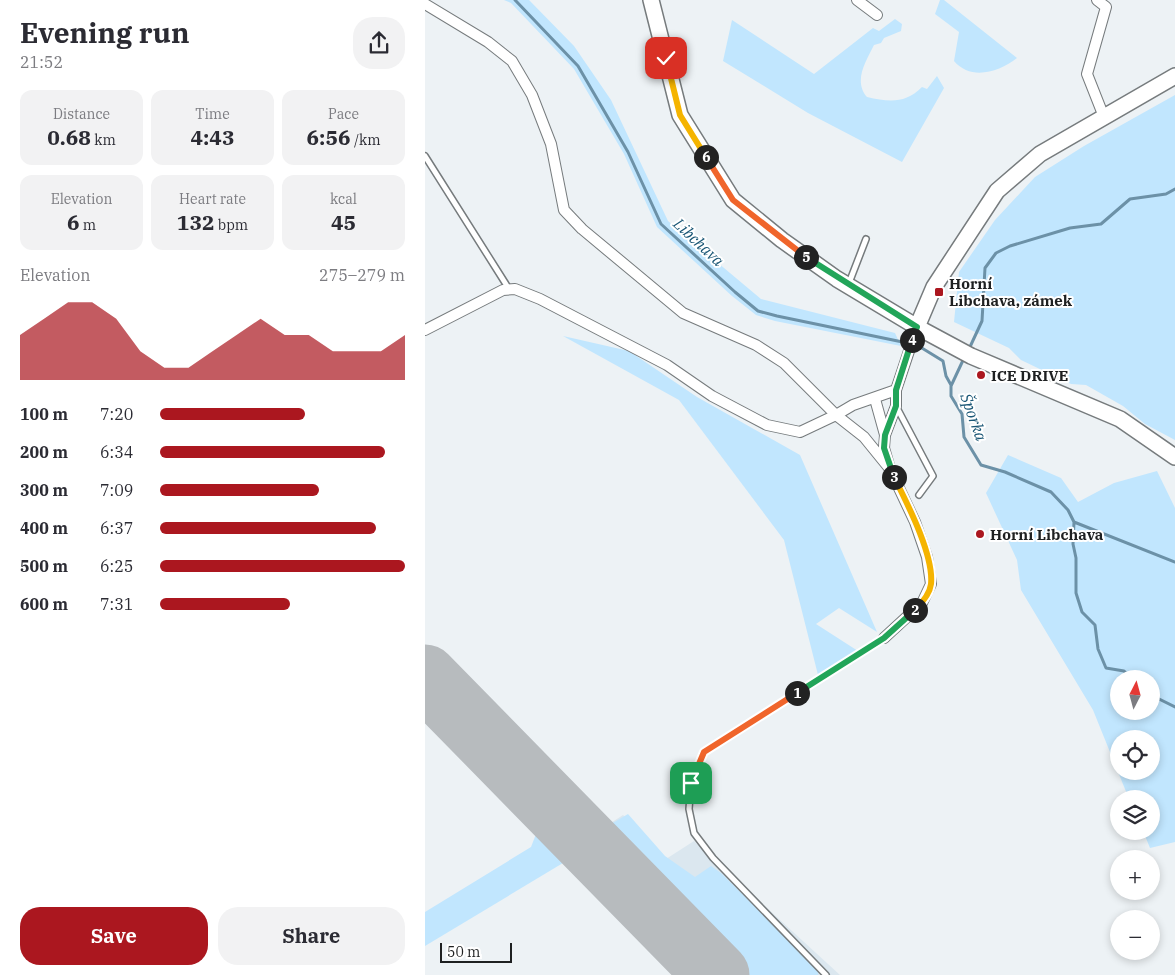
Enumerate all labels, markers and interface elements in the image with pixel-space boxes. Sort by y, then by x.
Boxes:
text: Evening run [20,14,189,51]
button: share [353,17,405,69]
pin [645,37,687,79]
icon: check [652,44,680,72]
text: 21:52 [20,52,63,72]
text: Distance [53,105,110,123]
text: Time [195,105,230,123]
text: Pace [328,105,359,123]
text: 0.68 [47,123,91,151]
text: 4:43 [190,123,235,151]
text: 6:56 [306,123,351,151]
text: km [91,131,116,149]
text: /km [351,131,381,149]
pin: 6 [693,144,719,170]
text: 6 [702,148,711,166]
text: Elevation [51,190,112,208]
text: Heart rate [179,190,246,208]
text: kcal [330,190,357,208]
text: 6 [67,208,80,236]
text: 132 [177,208,215,236]
text: 45 [331,208,356,236]
water label: Libchava [669,213,729,271]
text: m [80,216,96,234]
text: bpm [215,216,248,234]
pin: 5 [793,244,819,270]
text: 5 [802,248,811,266]
text: Elevation [20,265,90,285]
text: 275–279 m [319,265,405,285]
place label: Horní Libchava, zámek [949,274,1073,310]
marker: Horní Libchava, zámek [933,286,945,298]
pin: 4 [899,328,925,352]
text: 4 [908,331,917,349]
place label: ICE DRIVE [991,366,1069,385]
marker: ICE DRIVE [975,369,987,381]
water label: Šporka [956,389,993,444]
text: 100 m [20,404,68,424]
text: 7:20 [100,404,133,424]
text: 200 m [20,442,68,462]
text: 6:34 [100,442,133,462]
pin: 3 [881,464,907,490]
text: 3 [890,468,899,486]
text: 300 m [20,480,68,500]
text: 7:09 [100,480,133,500]
text: 400 m [20,518,68,538]
text: 6:37 [100,518,133,538]
place label: Horní Libchava [990,525,1104,544]
marker: Horní Libchava [974,528,986,540]
text: 500 m [20,556,68,576]
text: 6:25 [100,556,133,576]
text: 600 m [20,594,68,614]
text: 7:31 [100,594,133,614]
pin: 2 [903,598,927,622]
text: 2 [911,601,920,619]
north arrow [1110,670,1160,720]
map controls [1110,670,1160,960]
pin: 1 [785,680,809,706]
text: 1 [793,684,802,702]
button: locate [1110,730,1160,780]
pin [670,762,712,804]
icon: arrive [677,769,705,797]
button: layers [1110,790,1160,840]
button: + [1110,850,1160,900]
button: Save [20,907,208,965]
button: Share [218,907,405,965]
button: − [1110,910,1160,960]
scale bar [440,940,513,963]
text: 50 m [447,943,480,961]

